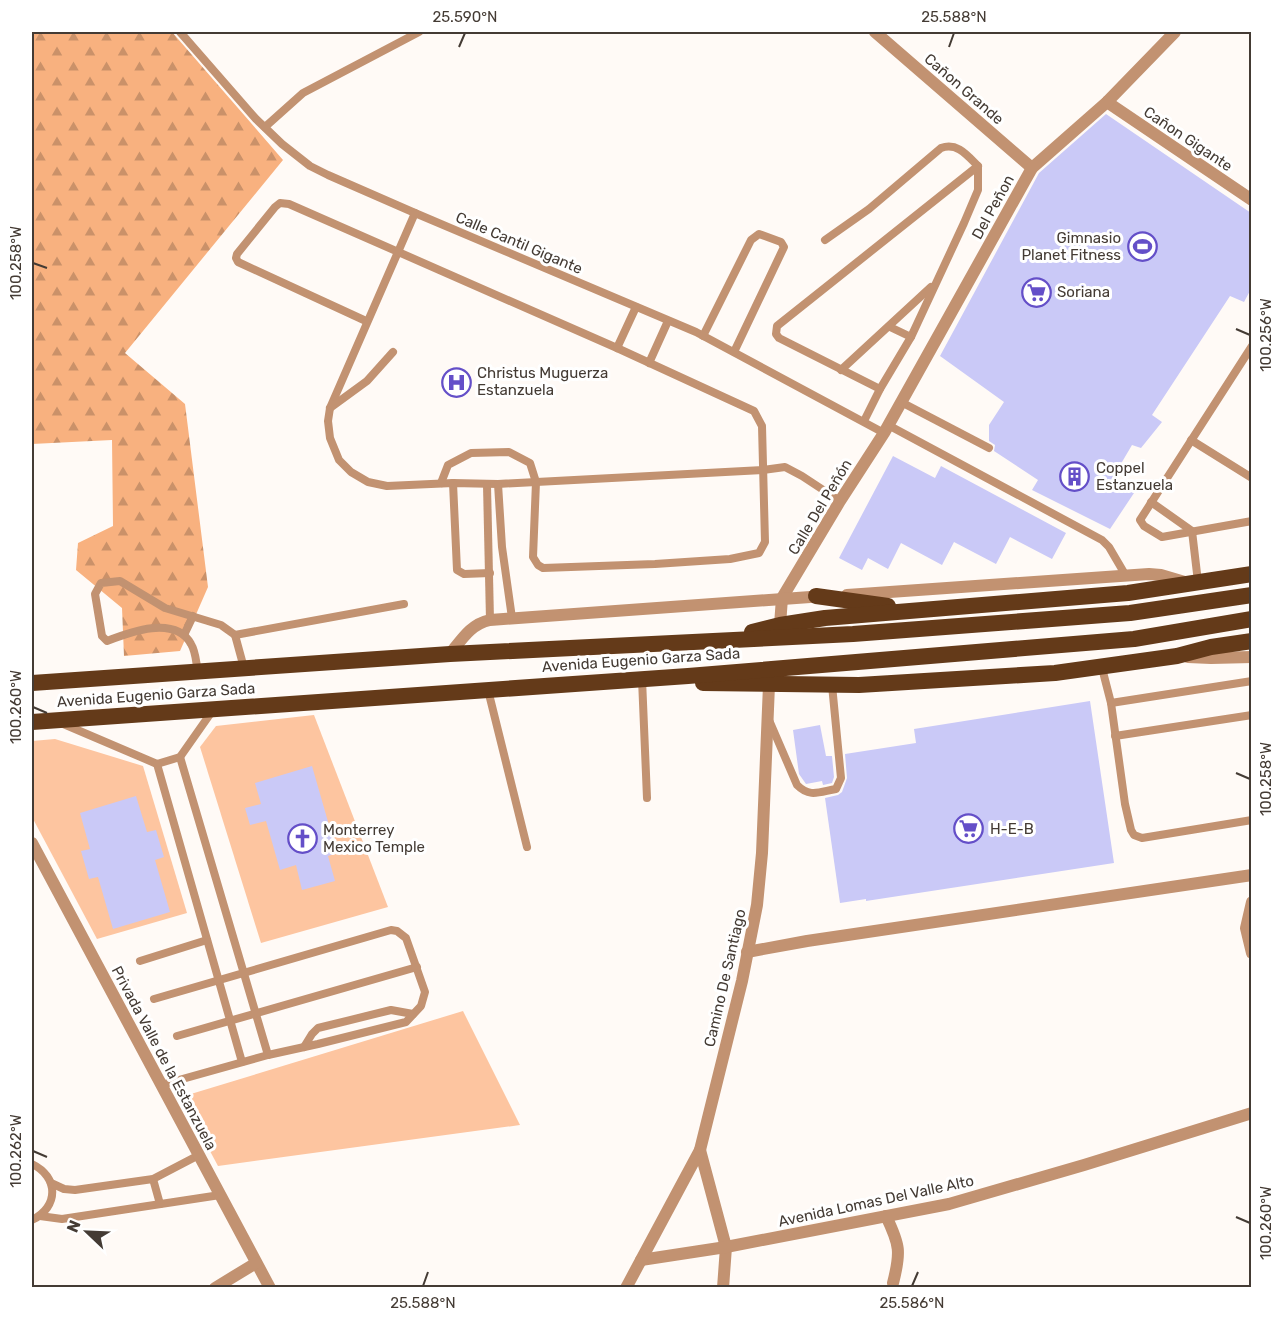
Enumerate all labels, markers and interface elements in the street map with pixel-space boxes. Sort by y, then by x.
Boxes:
text: 25.590°N [433,8,497,26]
text: 25.588°N [921,8,987,26]
street label: Cañon Grande [921,50,1007,128]
street label: Cañon Gigante [1140,103,1236,175]
street label: Del Peñon [968,172,1018,242]
street label: Calle Cantil Gigante [453,208,585,278]
text: 100.258°W [7,226,25,300]
place label: Gimnasio Planet Fitness [1021,229,1121,264]
sports icon: Gimnasio Planet Fitness [1126,231,1158,263]
supermarket icon: Soriana [1020,276,1052,308]
place label: Soriana [1057,283,1110,301]
text: 100.256°W [1257,298,1275,372]
place label: Christus Muguerza Estanzuela [477,364,608,399]
hospital icon: Christus Muguerza Estanzuela [440,366,472,398]
street label: Calle Del Peñón [784,456,856,558]
place label: Coppel Estanzuela [1096,459,1173,494]
building icon: Coppel Estanzuela [1059,461,1091,493]
street label: Avenida Eugenio Garza Sada [541,644,741,676]
text: 100.260°W [7,670,25,744]
street label: Avenida Eugenio Garza Sada [56,679,256,711]
text: 100.258°W [1257,742,1275,816]
supermarket icon: H-E-B [953,813,985,845]
place label: H-E-B [990,820,1034,838]
place label: Monterrey Mexico Temple [323,821,425,856]
church icon: Monterrey Mexico Temple [286,823,318,855]
street label: Camino De Santiago [700,907,750,1049]
street label: Privada Valle de la Estanzuela [108,963,220,1153]
text: 100.262°W [7,1114,25,1188]
street label: Avenida Lomas Del Valle Alto [777,1171,975,1231]
text: 100.260°W [1257,1186,1275,1260]
north arrow [57,1202,117,1262]
text: N [63,1217,85,1235]
text: 25.588°N [390,1294,456,1312]
text: 25.586°N [879,1294,945,1312]

